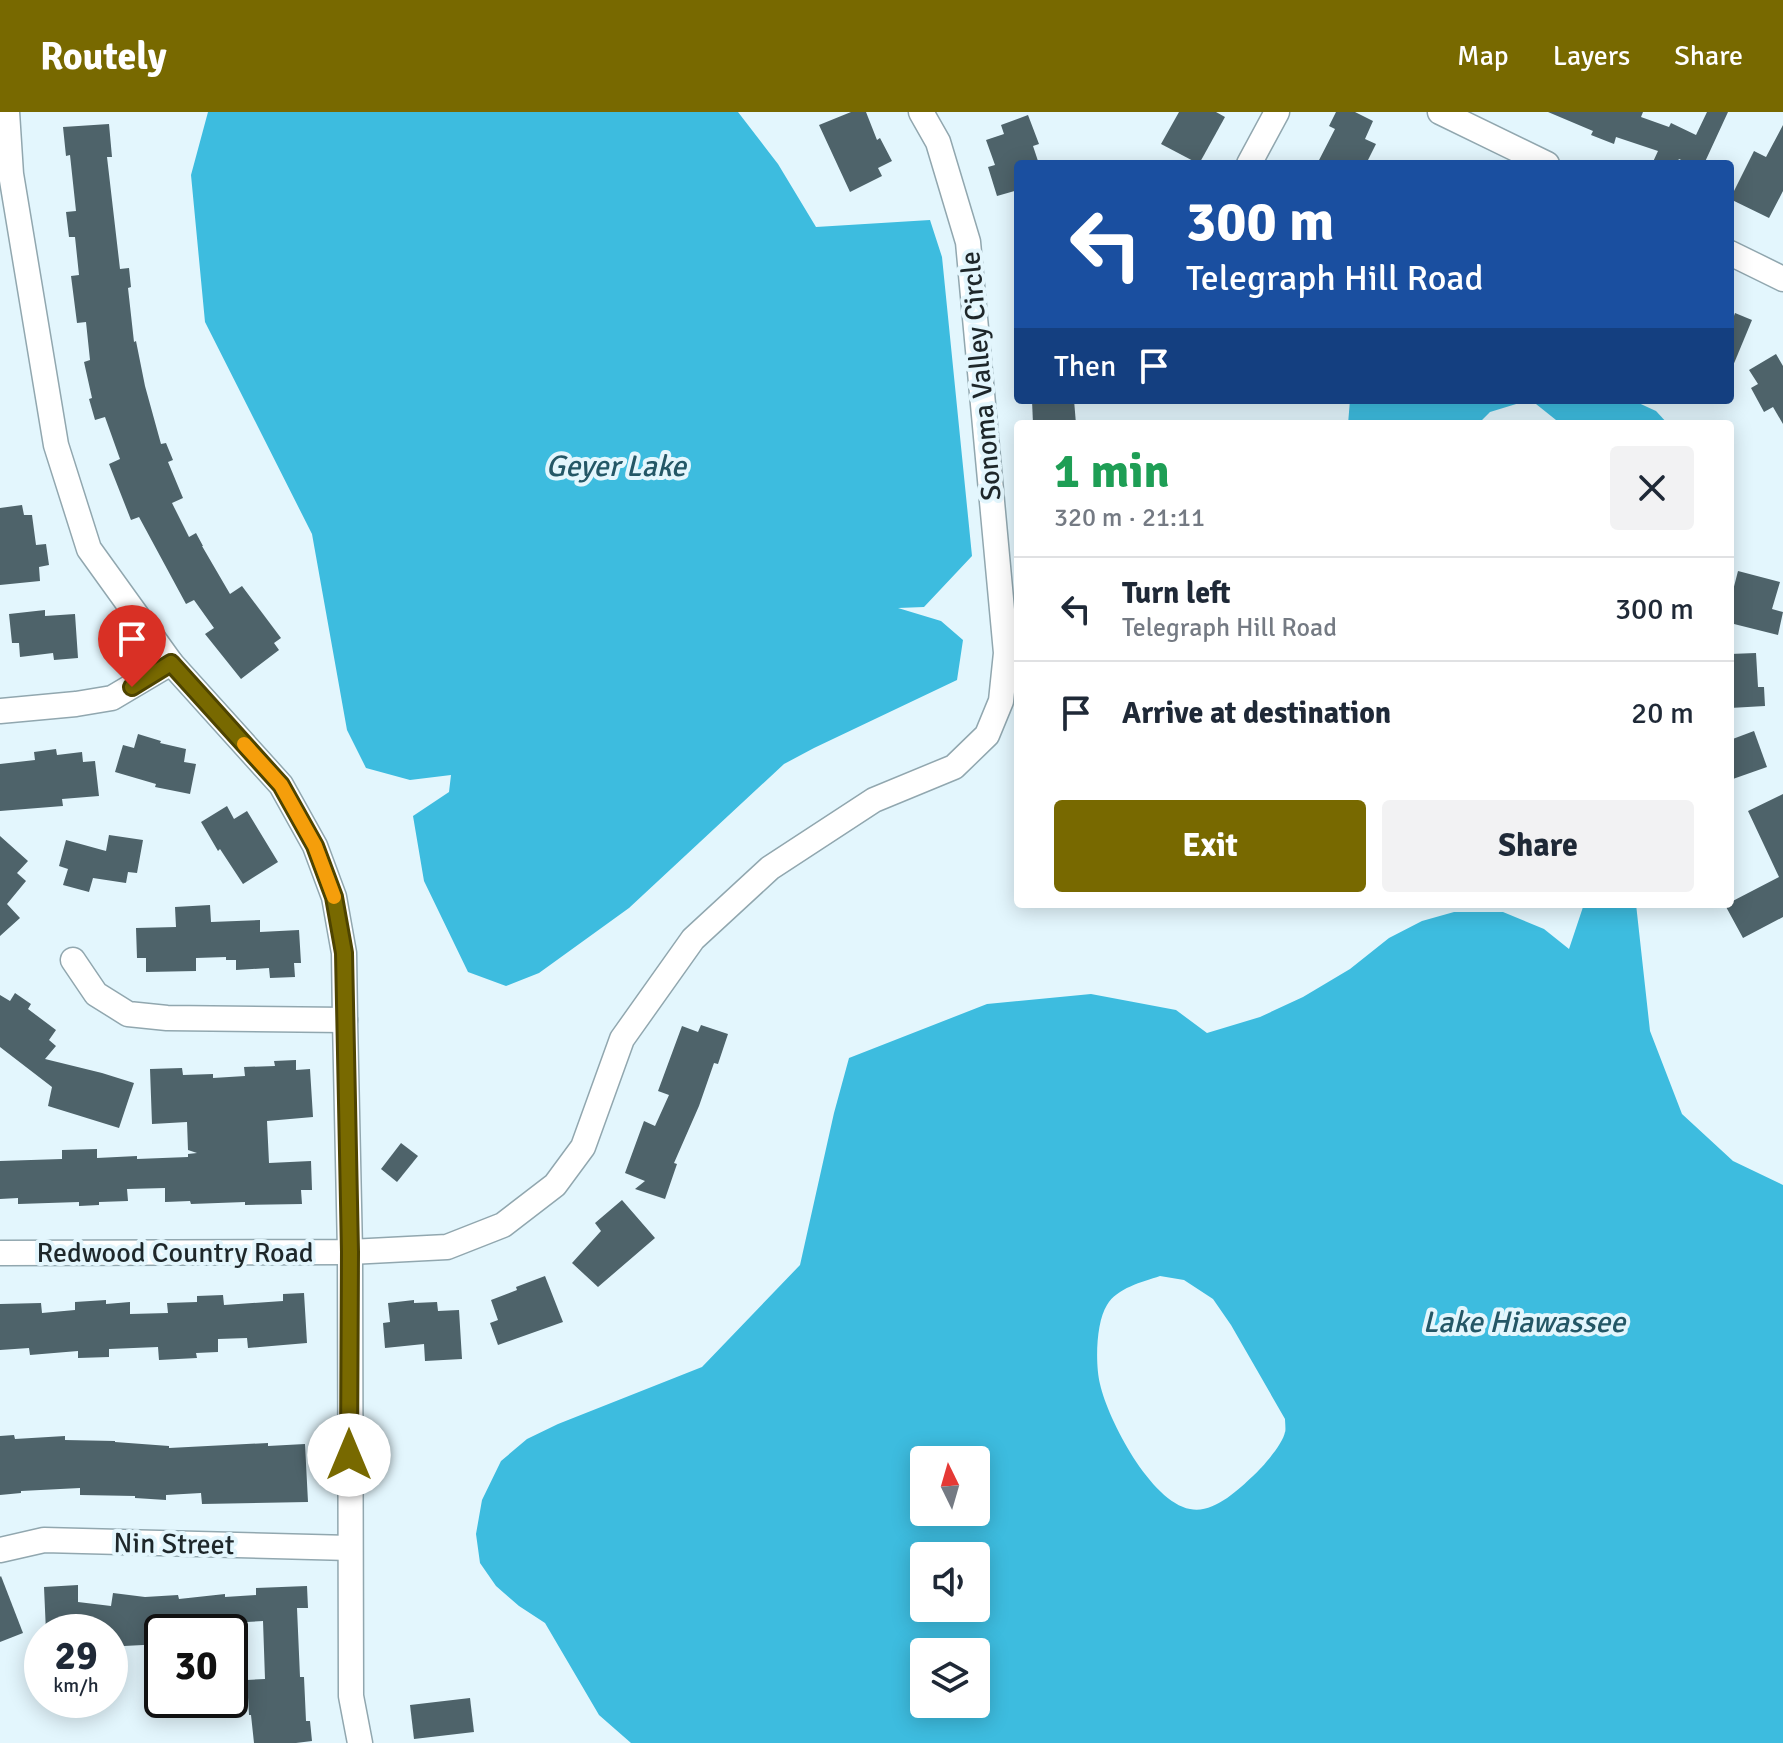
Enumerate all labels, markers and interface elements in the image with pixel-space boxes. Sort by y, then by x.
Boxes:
text: Routely [40,33,167,80]
text: Map [1457,39,1509,73]
text: Layers [1553,39,1630,73]
text: Share [1674,39,1743,73]
text: 300 m [1186,187,1334,256]
icon: left [1054,192,1158,296]
street label: Sonoma Valley Circle [953,250,1009,502]
text: Telegraph Hill Road [1186,256,1484,301]
icon: arrive [1132,344,1176,388]
text: Then [1054,348,1116,385]
text: 1 min [1054,442,1170,501]
button: close [1610,446,1694,530]
water label: Geyer Lake [546,448,688,485]
text: 320 m · 21:11 [1054,502,1205,534]
text: Turn left [1122,575,1231,612]
icon: left [1054,587,1098,631]
text: 300 m [1615,591,1694,628]
pin [98,605,166,687]
text: Telegraph Hill Road [1122,612,1337,644]
icon: arrive [110,617,154,661]
icon: arrive [1054,691,1098,735]
text: Arrive at destination [1122,695,1391,732]
text: 20 m [1631,695,1694,732]
button: Exit [1054,800,1366,892]
button: Share [1382,800,1694,892]
street label: Redwood Country Road [36,1236,314,1270]
water label: Lake Hiawassee [1423,1304,1627,1341]
position arrow [307,1413,391,1497]
north arrow [910,1446,990,1526]
map controls [910,1446,990,1718]
street label: Nin Street [113,1526,235,1562]
button: sound [910,1542,990,1622]
speed limit sign: 30 [144,1614,248,1718]
text: 29 [54,1631,98,1681]
button: layers [910,1638,990,1718]
text: km/h [53,1673,99,1698]

